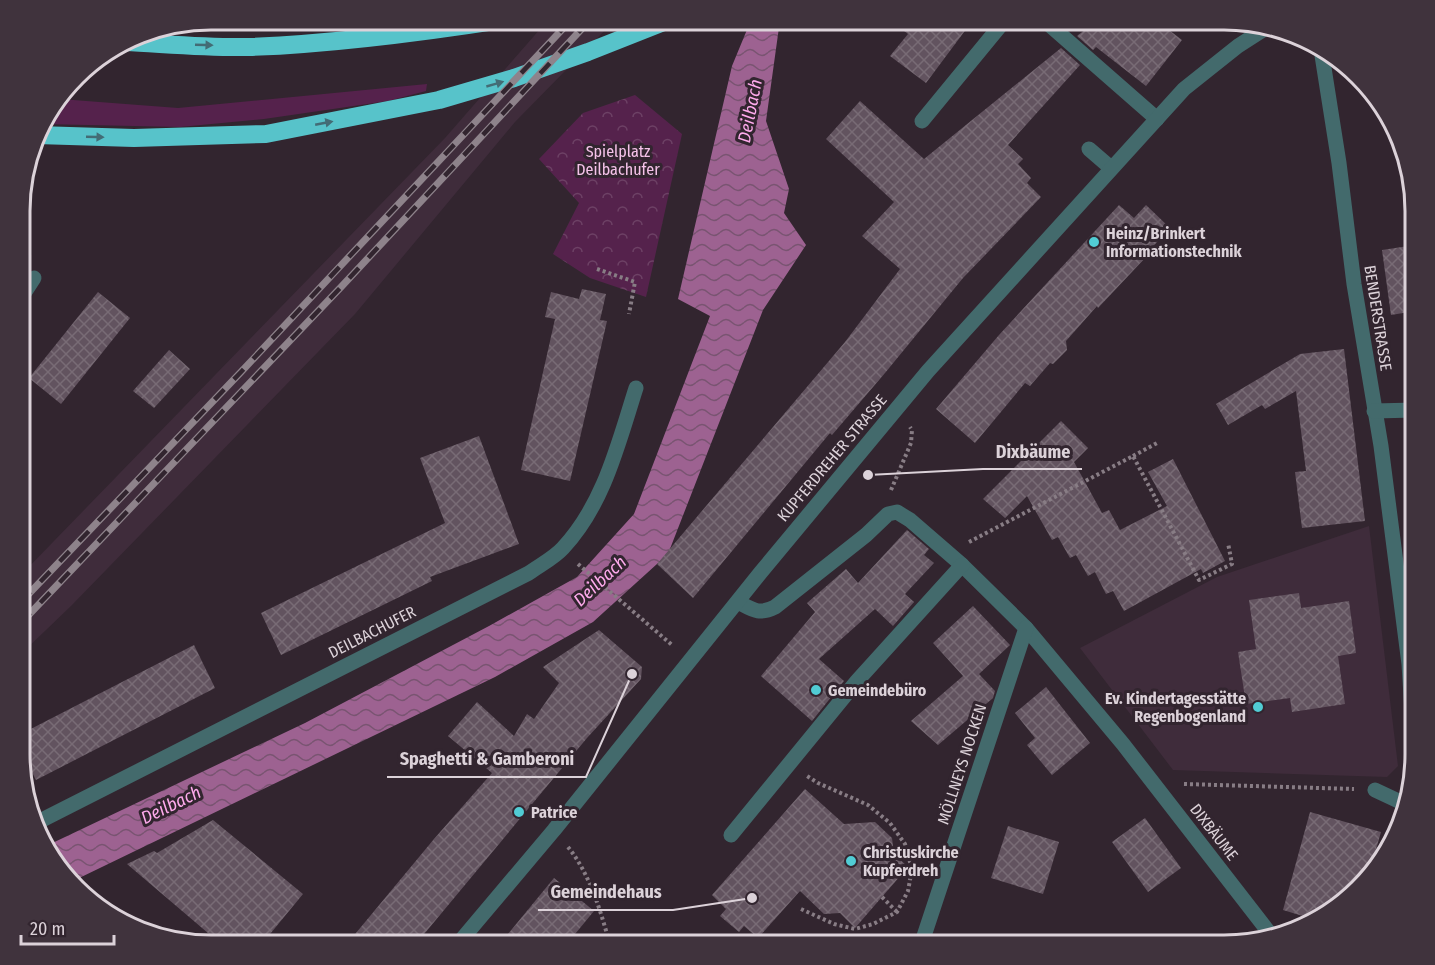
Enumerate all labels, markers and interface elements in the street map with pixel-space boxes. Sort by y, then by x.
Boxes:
one-way arrow [195,41,214,50]
water label: Deilbach [733,77,767,145]
one-way arrow [486,79,504,88]
one-way arrow [314,118,333,127]
one-way arrow [86,132,105,142]
park label: Spielplatz Deilbachufer [576,142,660,179]
place label: Heinz/Brinkert Informationstechnik [1106,224,1242,261]
marker: Heinz/Brinkert Informationstechnik [1087,235,1101,249]
street label: BENDERSTRASSE [1360,264,1396,372]
street label: KUPFERDREHER STRASSE [773,391,891,525]
callout: Dixbäume [983,433,1082,469]
text: Dixbäume [996,441,1070,463]
water label: Deilbach [569,551,631,611]
street label: DEILBACHUFER [325,602,419,662]
place label: Gemeindebüro [828,681,927,700]
marker: Gemeindebüro [809,683,823,697]
place label: Ev. Kindertagesstätte Regenbogenland [1105,689,1246,726]
marker: Ev. Kindertagesstätte Regenbogenland [1251,700,1265,714]
street label: MÖLLNEYS NOCKEN [934,701,990,827]
callout: Spaghetti & Gamberoni [387,741,586,777]
text: Spaghetti & Gamberoni [400,748,574,770]
water label: Deilbach [137,781,205,829]
street label: DIXBÄUME [1186,800,1242,864]
place label: Patrice [531,803,577,822]
marker: Patrice [512,805,526,819]
place label: Christuskirche Kupferdreh [863,843,959,880]
marker: Christuskirche Kupferdreh [844,854,858,868]
callout: Gemeindehaus [538,874,673,910]
text: Gemeindehaus [550,881,662,903]
scale bar [21,908,114,946]
text: 20 m [30,918,65,940]

